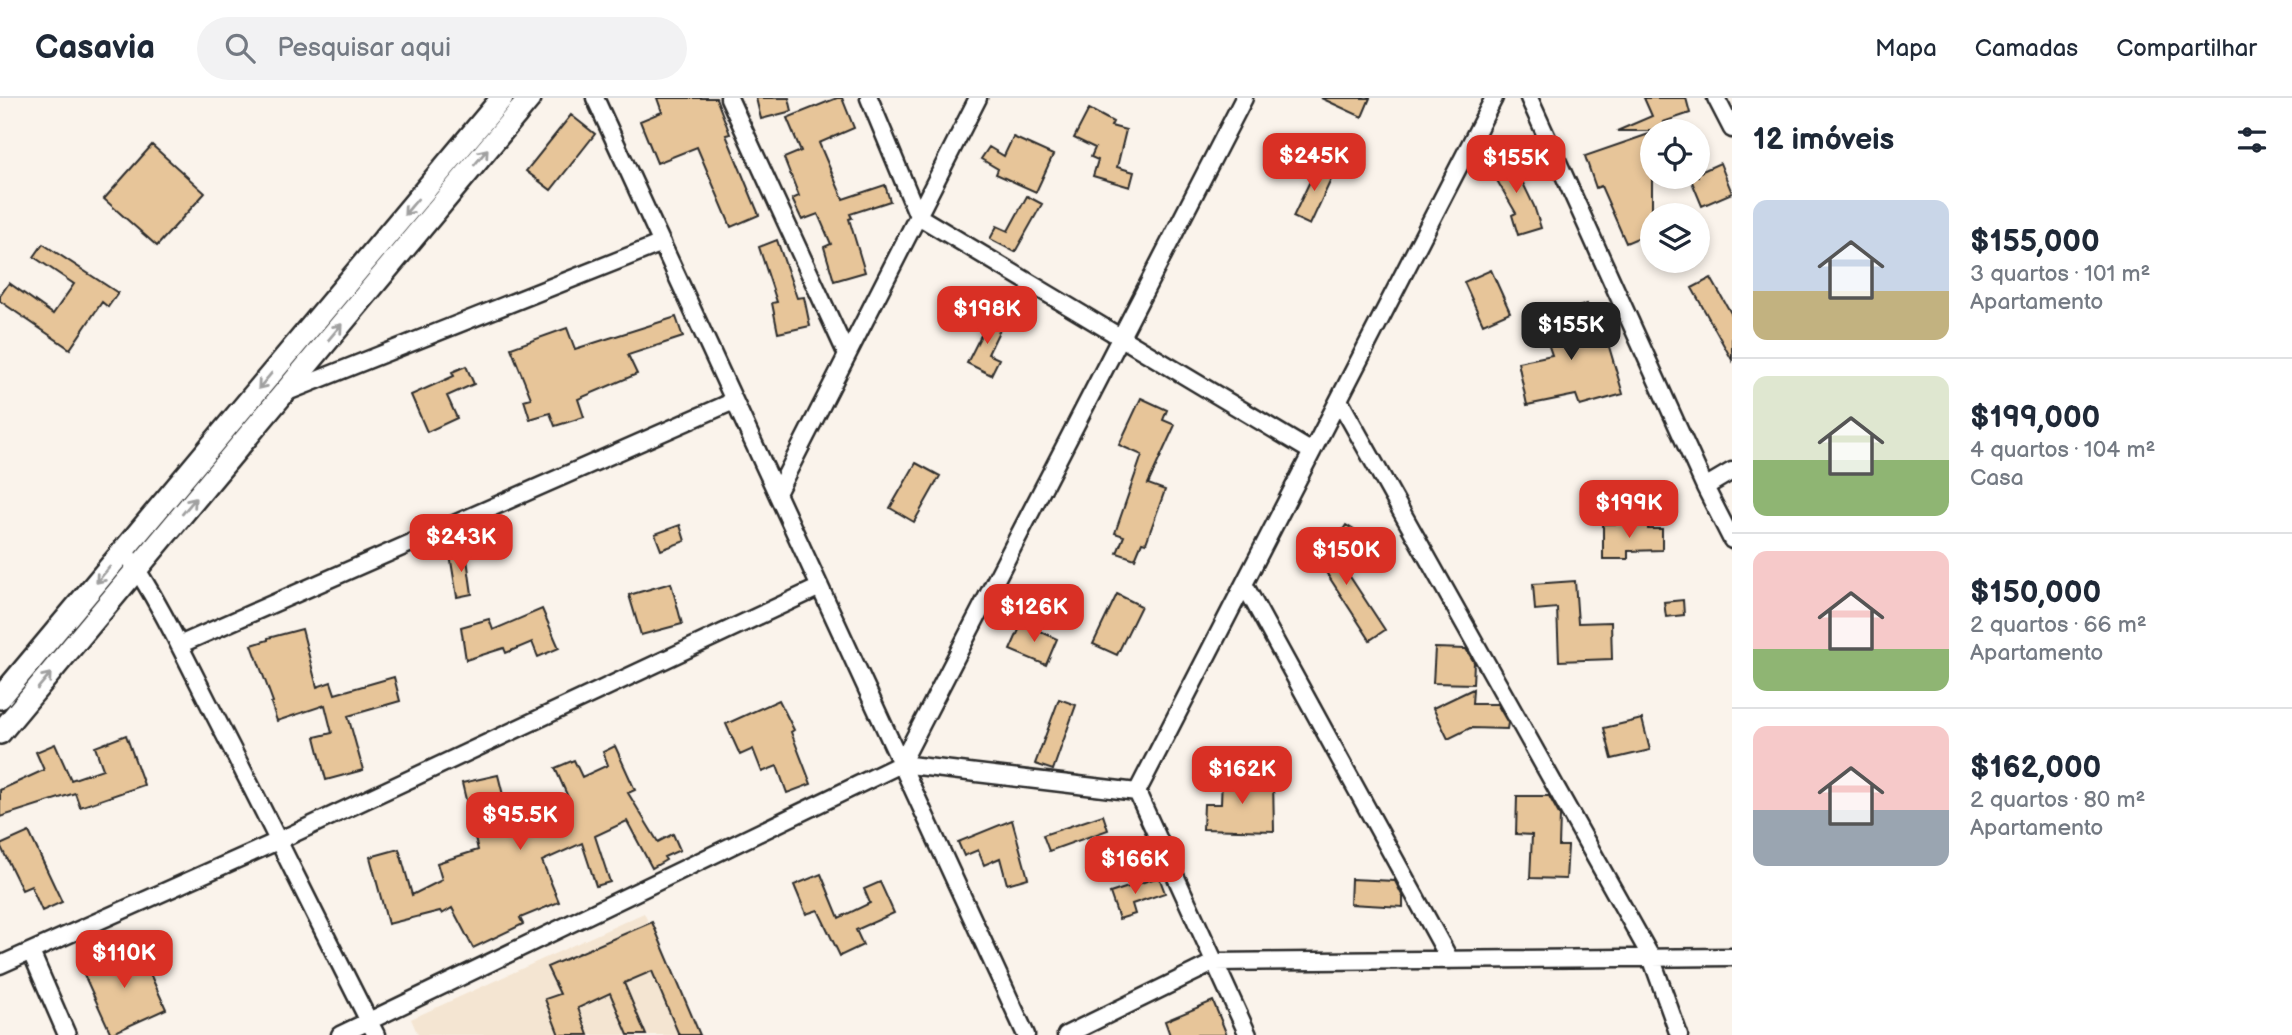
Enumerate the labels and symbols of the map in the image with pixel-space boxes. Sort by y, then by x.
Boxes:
pin: $245K [1265,134,1363,193]
pin: $155K [1467,136,1565,195]
one-way arrow [473,148,489,166]
one-way arrow [403,197,418,215]
pin: $198K [938,286,1036,346]
pin: $155K [1522,302,1620,362]
one-way arrow [327,323,343,341]
one-way arrow [257,372,273,390]
pin: $199K [1580,480,1678,540]
one-way arrow [182,498,197,516]
pin: $243K [412,514,510,574]
pin: $150K [1297,528,1395,587]
one-way arrow [95,565,111,583]
pin: $126K [985,584,1083,644]
one-way arrow [36,672,52,690]
pin: $162K [1193,746,1291,806]
pin: $95.5K [463,792,577,852]
pin: $166K [1086,836,1184,896]
pin: $110K [75,930,173,990]

